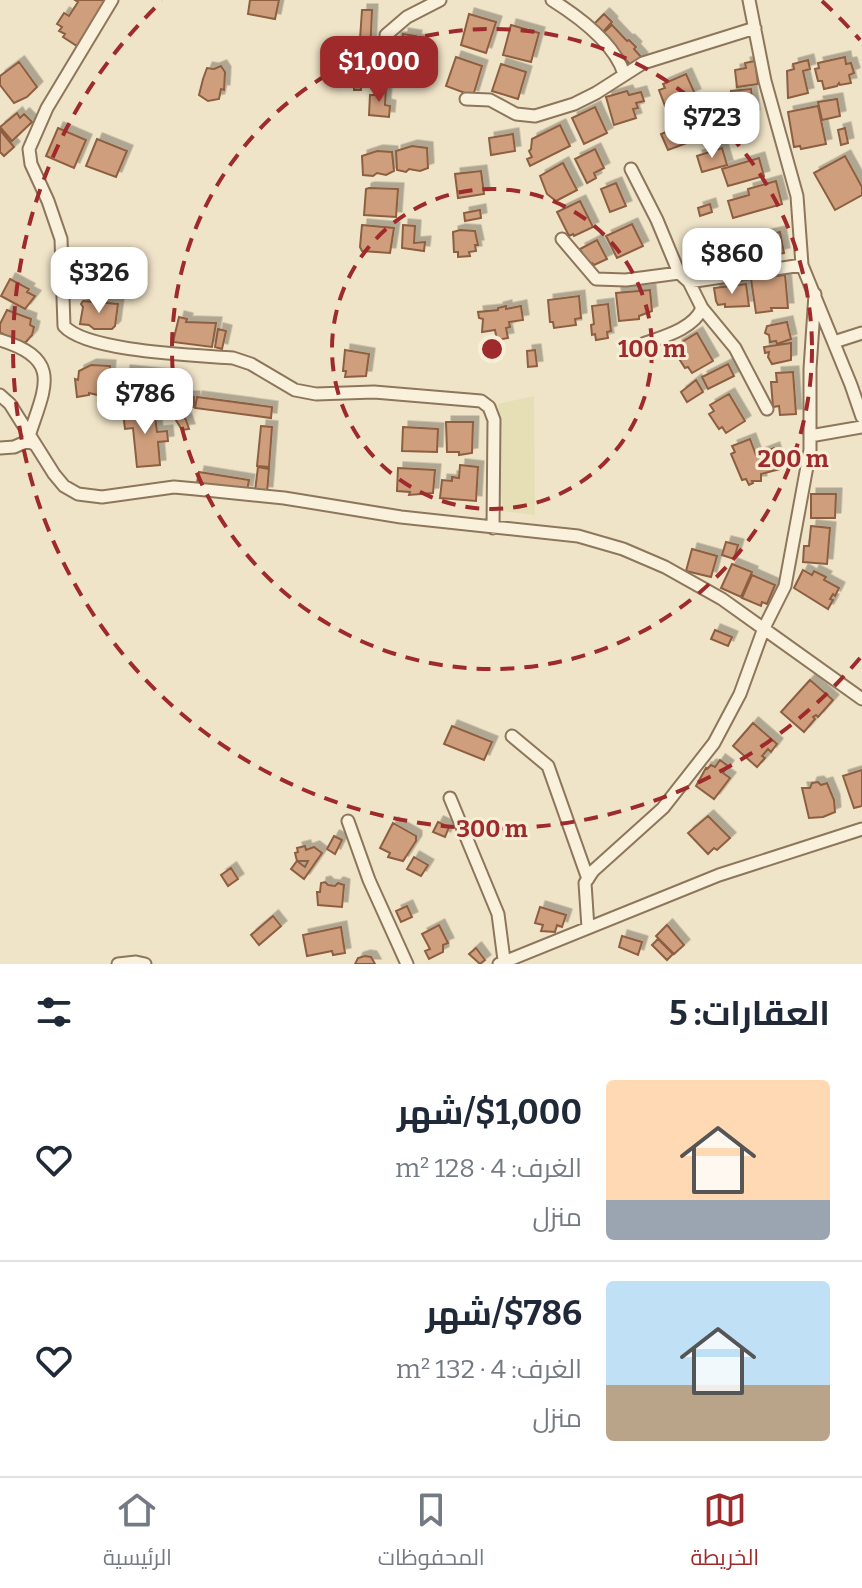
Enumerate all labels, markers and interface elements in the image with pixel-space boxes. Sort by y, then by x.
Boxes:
pin: $1,000 [314,36,444,104]
text: $1,000 [338,46,420,77]
pin: $723 [665,92,759,160]
text: $723 [683,102,741,133]
pin: $860 [685,228,779,296]
text: $860 [700,238,764,269]
pin: $326 [52,247,146,315]
text: $326 [69,257,129,288]
centre of rings [478,335,506,363]
text: 100 m [618,335,686,363]
pin: $786 [98,368,192,436]
text: $786 [115,378,175,409]
text: 200 m [757,445,829,473]
text: 300 m [456,815,528,843]
icon: filters [32,990,76,1034]
text: العقارات: 5 [669,993,830,1034]
text: $1,000/شهر [397,1092,582,1133]
icon: home [670,1112,766,1208]
icon: heart [32,1138,76,1182]
text: الغرف: 4 · 128 m² [395,1153,582,1184]
text: منزل [533,1202,582,1233]
text: $786/شهر [425,1293,582,1334]
icon: home [670,1313,766,1409]
icon: heart [32,1339,76,1383]
text: الغرف: 4 · 132 m² [396,1354,582,1385]
text: منزل [533,1403,582,1434]
tab: الرئيسية [103,1488,172,1578]
tab: المحفوظات [378,1488,485,1578]
tab: الخريطة [690,1488,759,1578]

